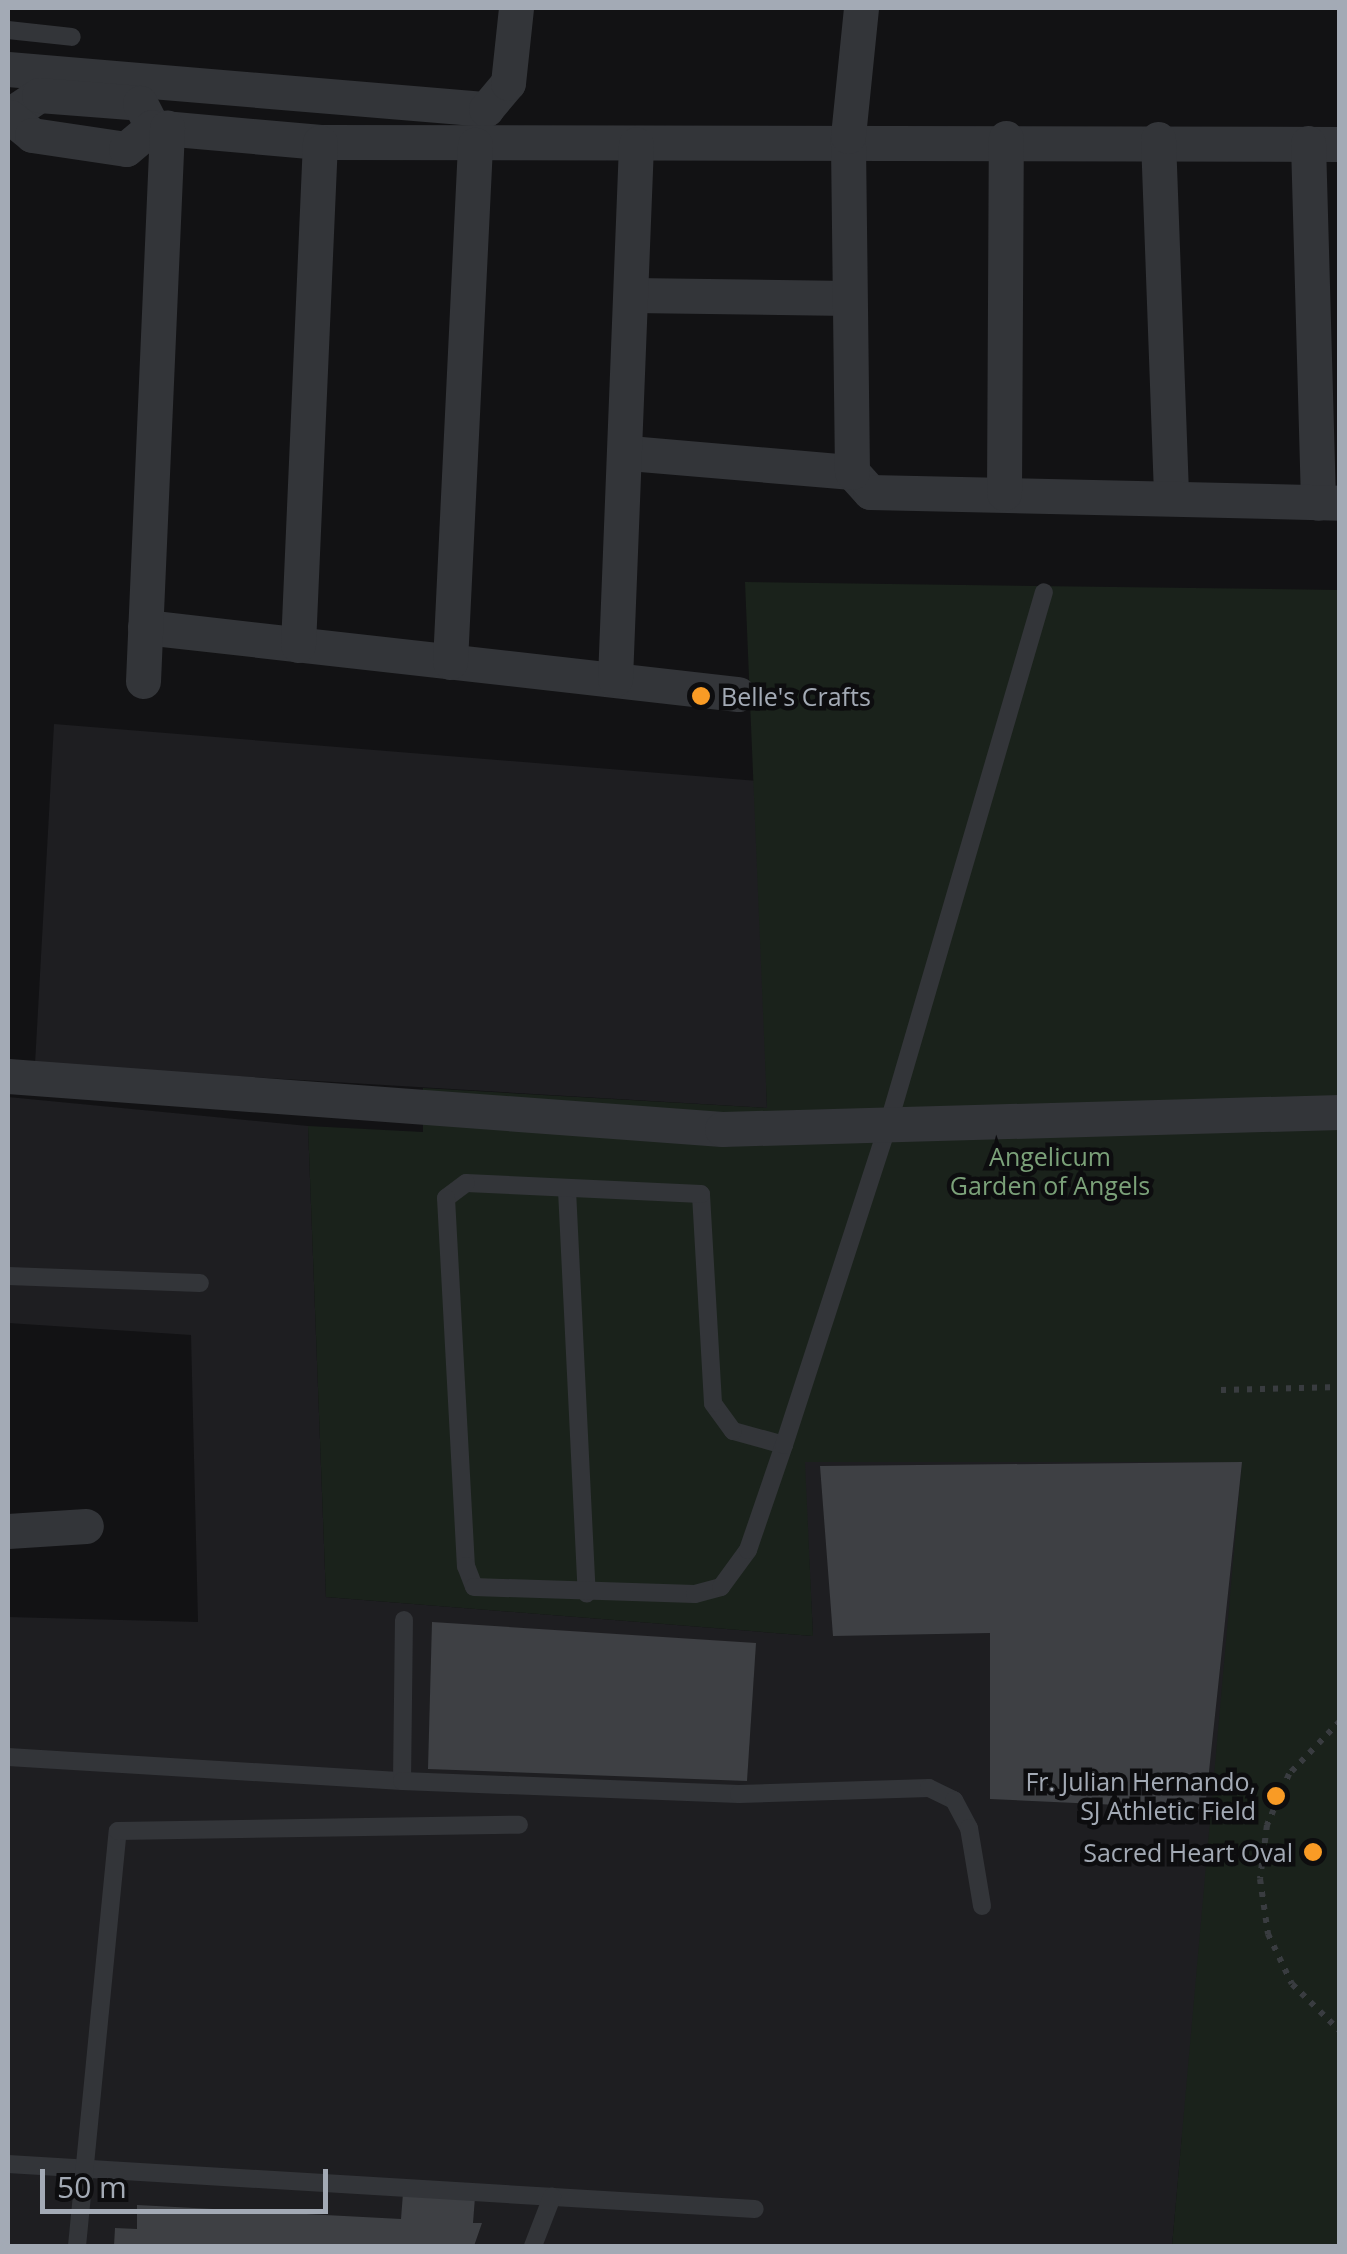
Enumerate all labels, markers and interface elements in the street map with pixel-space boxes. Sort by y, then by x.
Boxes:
place label: Belle's Crafts [721,681,871,711]
marker: Belle's Crafts [690,685,712,707]
park label: Angelicum Garden of Angels [950,1142,1150,1201]
place label: Fr. Julian Hernando, SJ Athletic Field [1025,1767,1256,1826]
marker: Fr. Julian Hernando, SJ Athletic Field [1265,1785,1287,1807]
place label: Sacred Heart Oval [1083,1837,1293,1867]
marker: Sacred Heart Oval [1302,1841,1324,1863]
scale bar [45,2149,332,2211]
text: 50 m [57,2166,127,2207]

